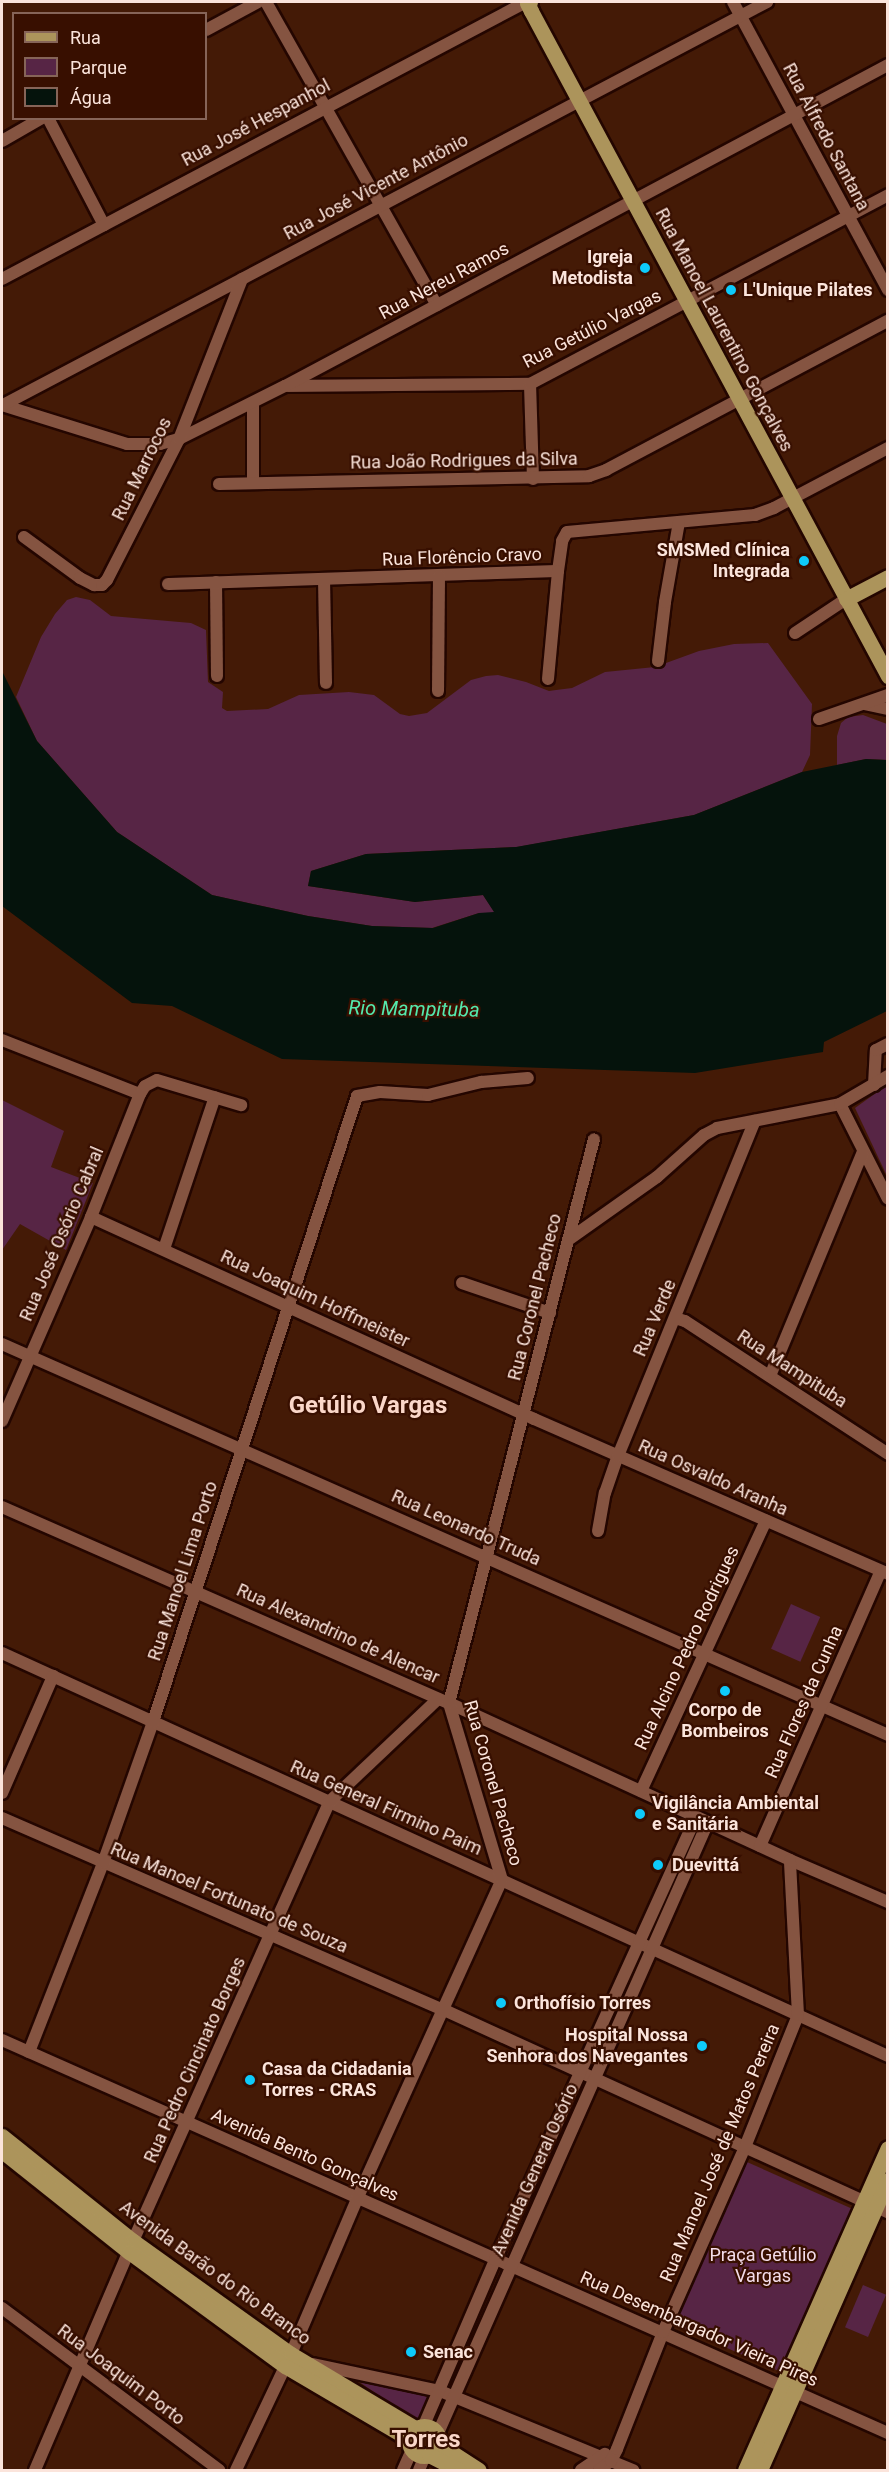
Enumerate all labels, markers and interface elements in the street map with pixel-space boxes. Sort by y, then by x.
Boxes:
legend [12,12,207,120]
text: Rua [70,27,101,48]
text: Parque [70,57,127,78]
street label: Rua Alfredo Santana [778,60,874,214]
street label: Rua José Hespanhol [178,75,334,171]
text: Água [70,87,112,108]
street label: Rua José Vicente Antônio [280,129,472,245]
street label: Rua Manoel Laurentino Gonçalves [650,205,798,455]
street label: Rua Nereu Ramos [375,238,513,324]
place label: Igreja Metodista [552,247,633,290]
marker: Igreja Metodista [638,261,652,275]
place label: L'Unique Pilates [743,279,873,301]
marker: L'Unique Pilates [724,283,738,297]
street label: Rua Getúlio Vargas [519,285,665,373]
street label: Rua Marrocos [108,414,176,524]
street label: Rua João Rodrigues da Silva [350,448,578,474]
place label: SMSMed Clínica Integrada [657,540,790,582]
street label: Rua Florêncio Cravo [382,543,542,571]
marker: SMSMed Clínica Integrada [795,552,813,570]
water label: Rio Mampituba [348,996,480,1022]
street label: Rua José Osório Cabral [15,1144,109,1324]
street label: Rua Coronel Pacheco [504,1211,566,1383]
street label: Rua Joaquim Hoffmeister [217,1246,413,1352]
street label: Rua Verde [629,1276,681,1360]
street label: Rua Mampituba [733,1325,851,1413]
district label: Getúlio Vargas [289,1392,447,1420]
street label: Rua Osvaldo Aranha [635,1435,791,1521]
street label: Rua Manoel Lima Porto [144,1478,222,1664]
street label: Rua Leonardo Truda [388,1485,544,1571]
street label: Rua Alcino Pedro Rodrigues [630,1543,744,1753]
street label: Rua Alexandrino de Alencar [233,1579,443,1689]
street label: Rua Flores da Cunha [761,1622,847,1782]
marker: Corpo de Bombeiros [718,1684,732,1698]
street label: Rua Coronel Pacheco [459,1698,527,1868]
place label: Corpo de Bombeiros [681,1700,769,1742]
street label: Rua General Firmino Paim [287,1756,485,1860]
place label: Vigilância Ambiental e Sanitária [652,1793,819,1836]
marker: Vigilância Ambiental e Sanitária [633,1807,647,1821]
street label: Rua Manoel Fortunato de Souza [107,1838,351,1958]
place label: Duevittá [672,1854,739,1876]
marker: Duevittá [649,1856,667,1874]
street label: Rua Pedro Cincinato Borges [140,1954,250,2166]
place label: Orthofísio Torres [514,1992,652,2014]
marker: Orthofísio Torres [492,1994,510,2012]
street label: Rua Manoel José de Matos Pereira [656,2021,784,2285]
place label: Hospital Nossa Senhora dos Navegantes [486,2025,688,2068]
marker: Hospital Nossa Senhora dos Navegantes [693,2037,711,2055]
place label: Casa da Cidadania Torres - CRAS [262,2059,412,2102]
marker: Casa da Cidadania Torres - CRAS [243,2073,257,2087]
street label: Avenida General Osório [487,2080,583,2260]
street label: Avenida Bento Gonçalves [208,2104,402,2206]
street label: Avenida Barão do Rio Branco [115,2196,315,2350]
park label: Praça Getúlio Vargas [709,2245,817,2288]
street label: Rua Desembargador Vieira Pires [577,2267,821,2391]
street label: Rua Joaquim Porto [53,2320,189,2430]
place label: Senac [423,2341,473,2363]
marker: Senac [404,2345,418,2359]
district label: Torres [391,2426,461,2454]

